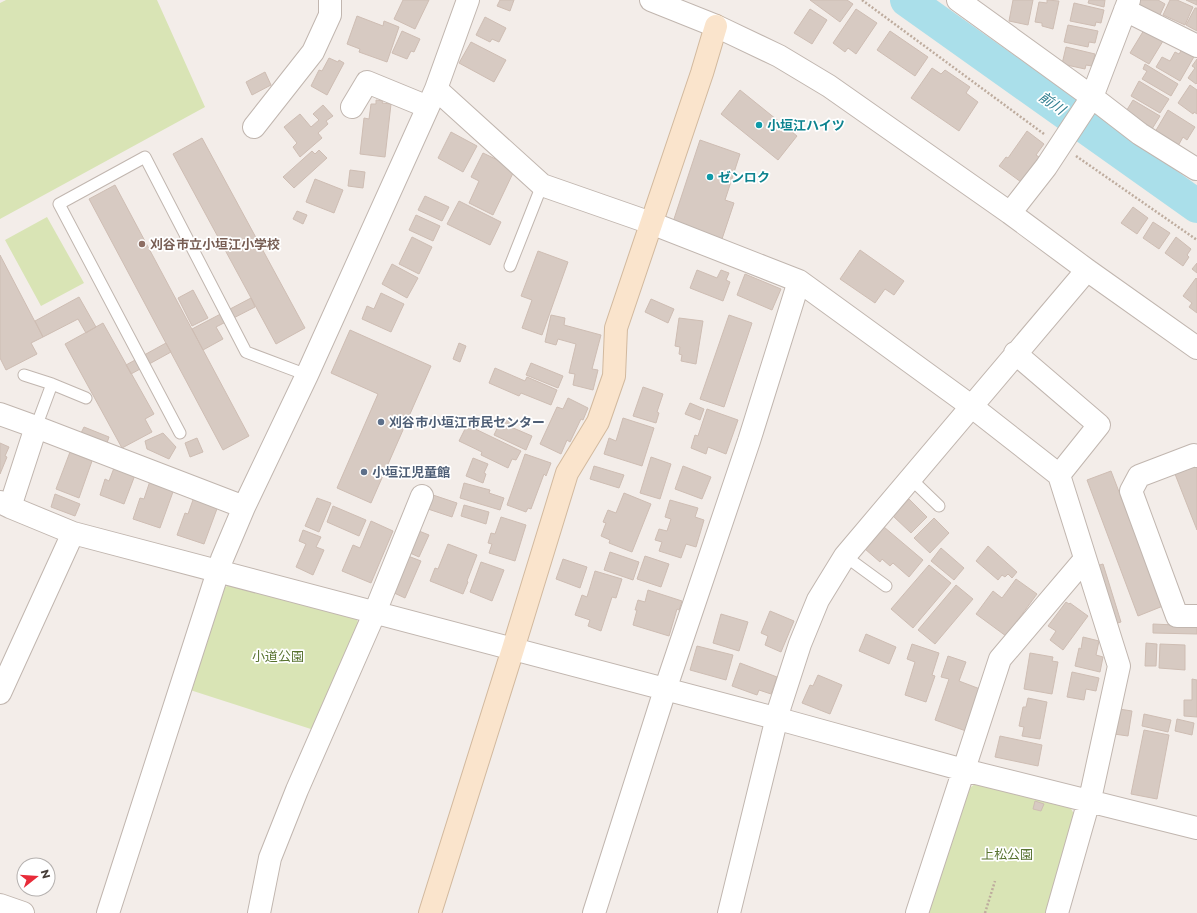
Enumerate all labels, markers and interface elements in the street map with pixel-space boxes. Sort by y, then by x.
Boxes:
water label: 前川 [1035,88,1070,120]
place label: 小垣江ハイツ [767,117,845,133]
marker: 小垣江ハイツ [754,120,764,130]
place label: ゼンロク [718,169,770,185]
marker: ゼンロク [705,172,715,182]
place label: 刈谷市立小垣江小学校 [150,236,280,252]
marker: 刈谷市立小垣江小学校 [137,239,147,249]
place label: 刈谷市小垣江市民センター [389,414,545,430]
marker: 刈谷市小垣江市民センター [376,417,386,427]
place label: 小垣江児童館 [372,464,450,480]
marker: 小垣江児童館 [359,467,369,477]
park label: 小道公園 [252,648,304,664]
park label: 上松公園 [981,846,1033,862]
north arrow [16,857,56,897]
text: N [38,868,54,880]

